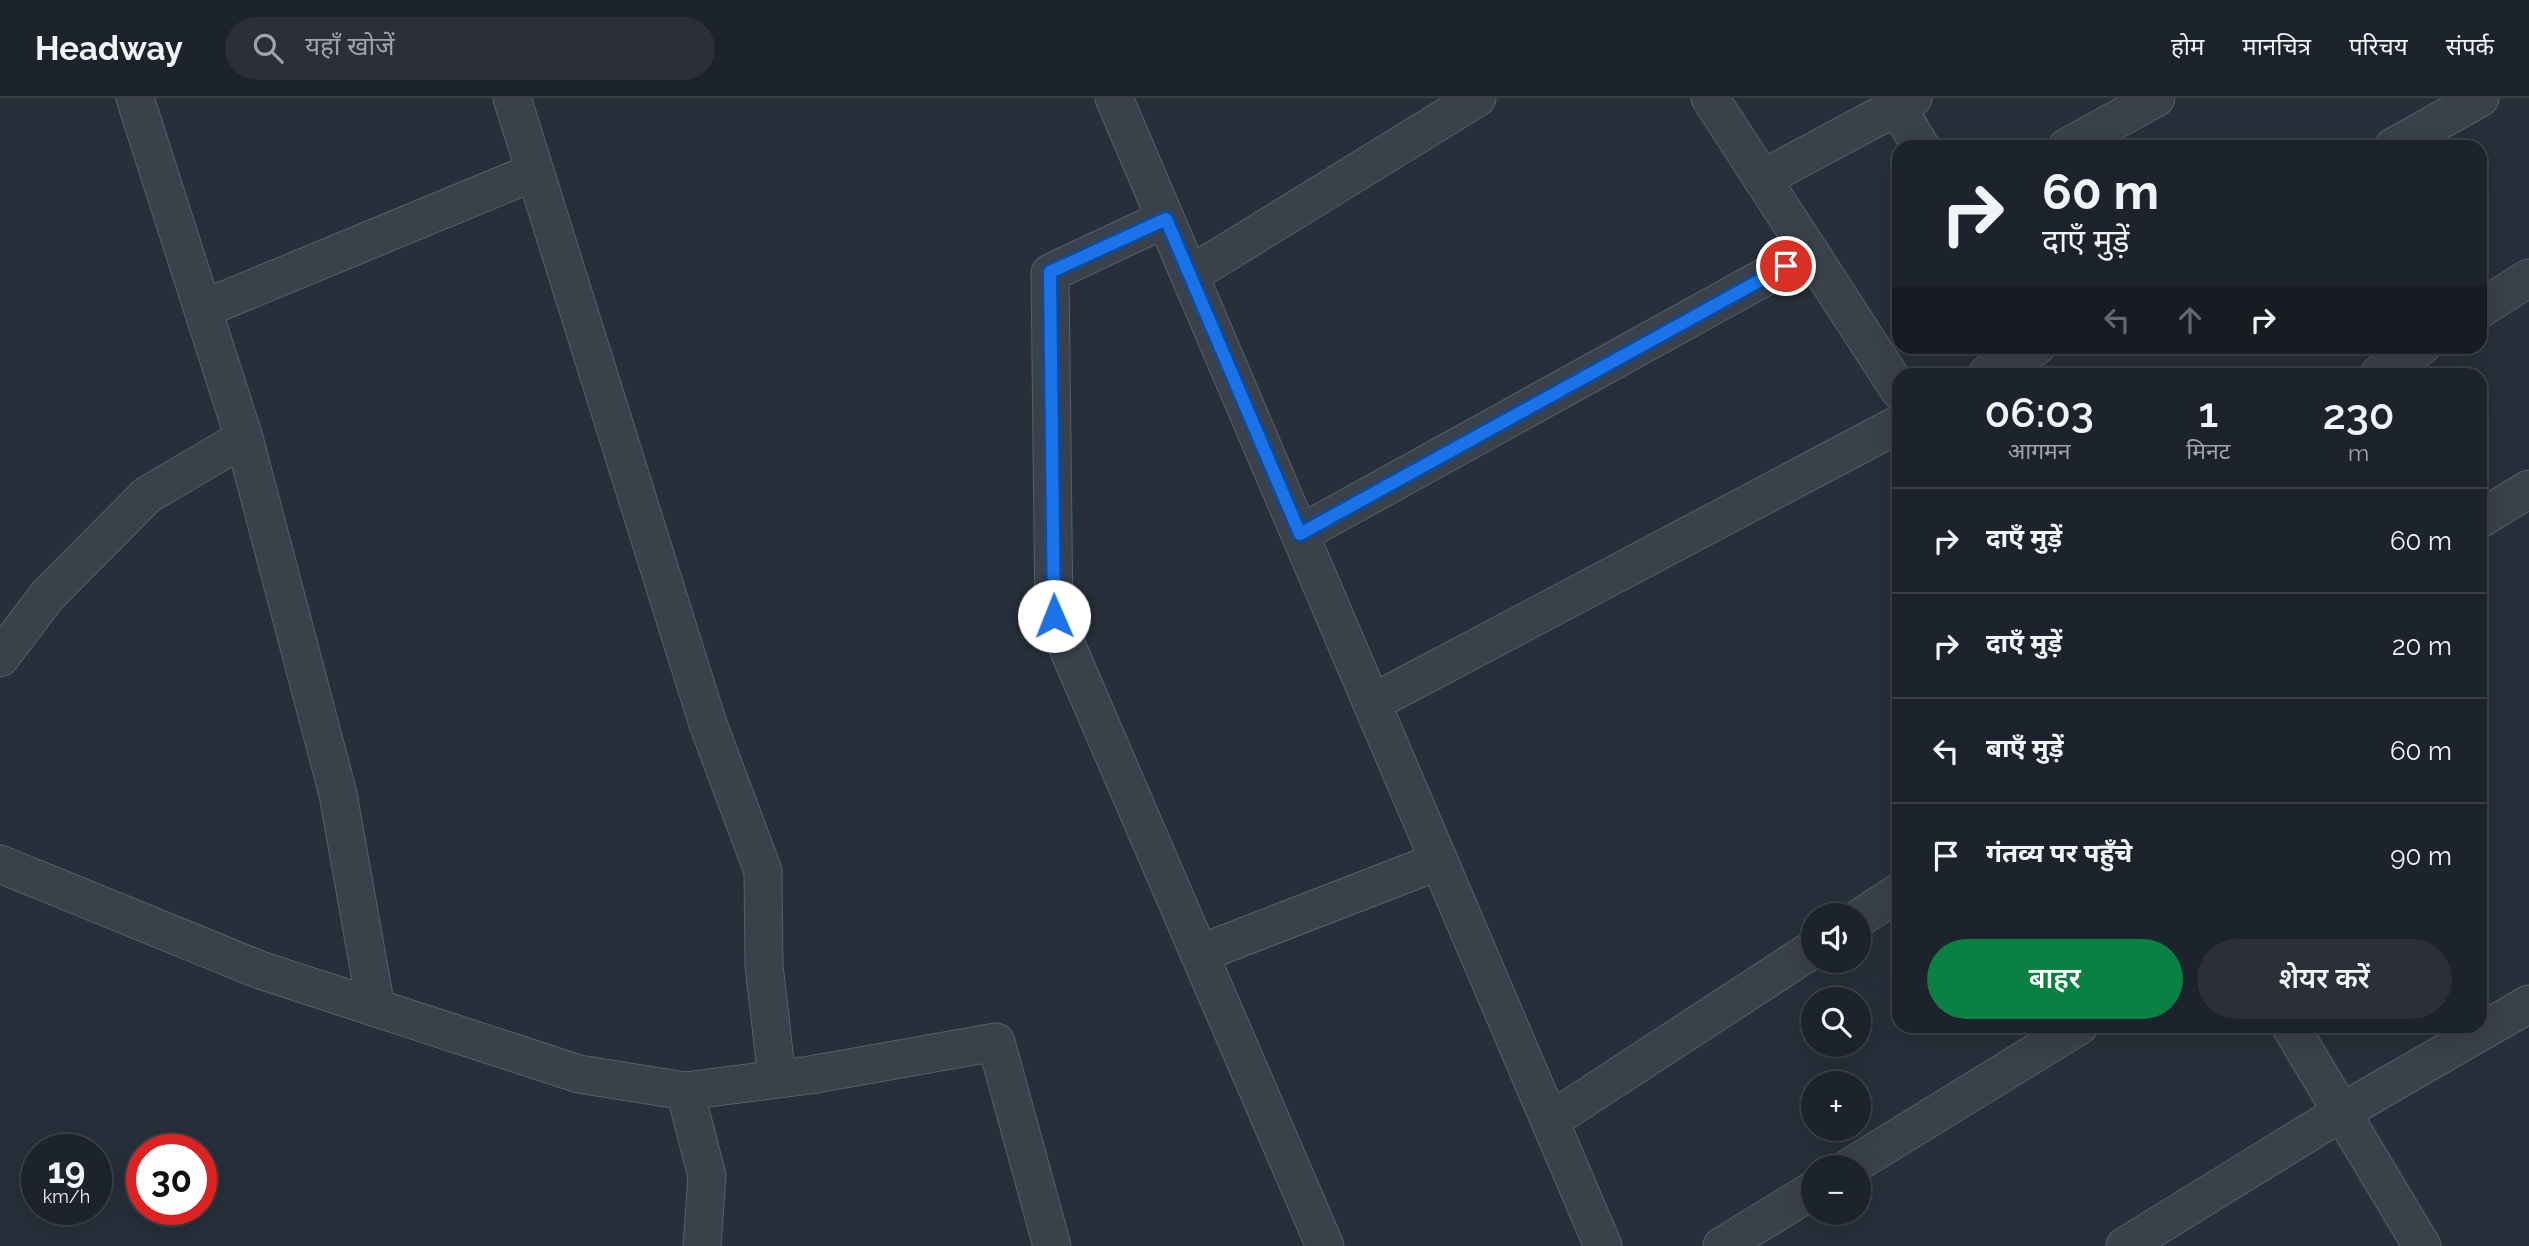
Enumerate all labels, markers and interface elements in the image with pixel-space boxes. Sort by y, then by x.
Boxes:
search box [225,17,715,80]
text: Headway [35,29,183,68]
icon: search [249,29,287,67]
text: यहाँ खोजें [305,31,394,61]
text: होम [2171,32,2204,61]
text: मानचित्र [2242,32,2311,61]
text: परिचय [2349,32,2408,61]
text: संपर्क [2446,32,2494,61]
text: 60 m [2042,163,2159,220]
icon: right [1927,168,2018,259]
text: दाएँ मुड़ें [2042,222,2129,259]
pin [1756,236,1816,296]
icon: arrive [1767,247,1805,285]
icon: left [2098,301,2136,339]
icon: ahead [2171,301,2209,339]
icon: right [2244,301,2282,339]
text: 06:03 [1984,388,2094,437]
text: 1 [2198,388,2218,437]
text: 230 [2323,390,2395,439]
text: आगमन [2008,437,2071,464]
text: मिनट [2186,437,2230,464]
text: m [2348,439,2369,466]
icon: right [1927,522,1965,560]
text: दाएँ मुड़ें [1986,523,2062,553]
text: 60 m [2390,526,2452,556]
position arrow [1017,579,1091,653]
icon: right [1927,627,1965,665]
text: दाएँ मुड़ें [1986,628,2062,658]
text: 20 m [2392,631,2452,661]
icon: left [1927,732,1965,770]
text: बाएँ मुड़ें [1986,733,2064,763]
text: 60 m [2390,736,2452,766]
icon: arrive [1927,837,1965,875]
text: गंतव्य पर पहुँचे [1986,838,2132,868]
text: 90 m [2390,841,2452,871]
map controls [1801,903,1871,1225]
button: sound [1801,903,1871,973]
button: बाहर [1927,939,2183,1019]
button: शेयर करें [2197,939,2452,1019]
button: search [1801,987,1871,1057]
button: + [1801,1071,1871,1141]
speed limit sign: 30 [126,1134,217,1225]
text: 19 [48,1150,85,1191]
button: − [1801,1155,1871,1225]
text: km/h [43,1186,90,1207]

